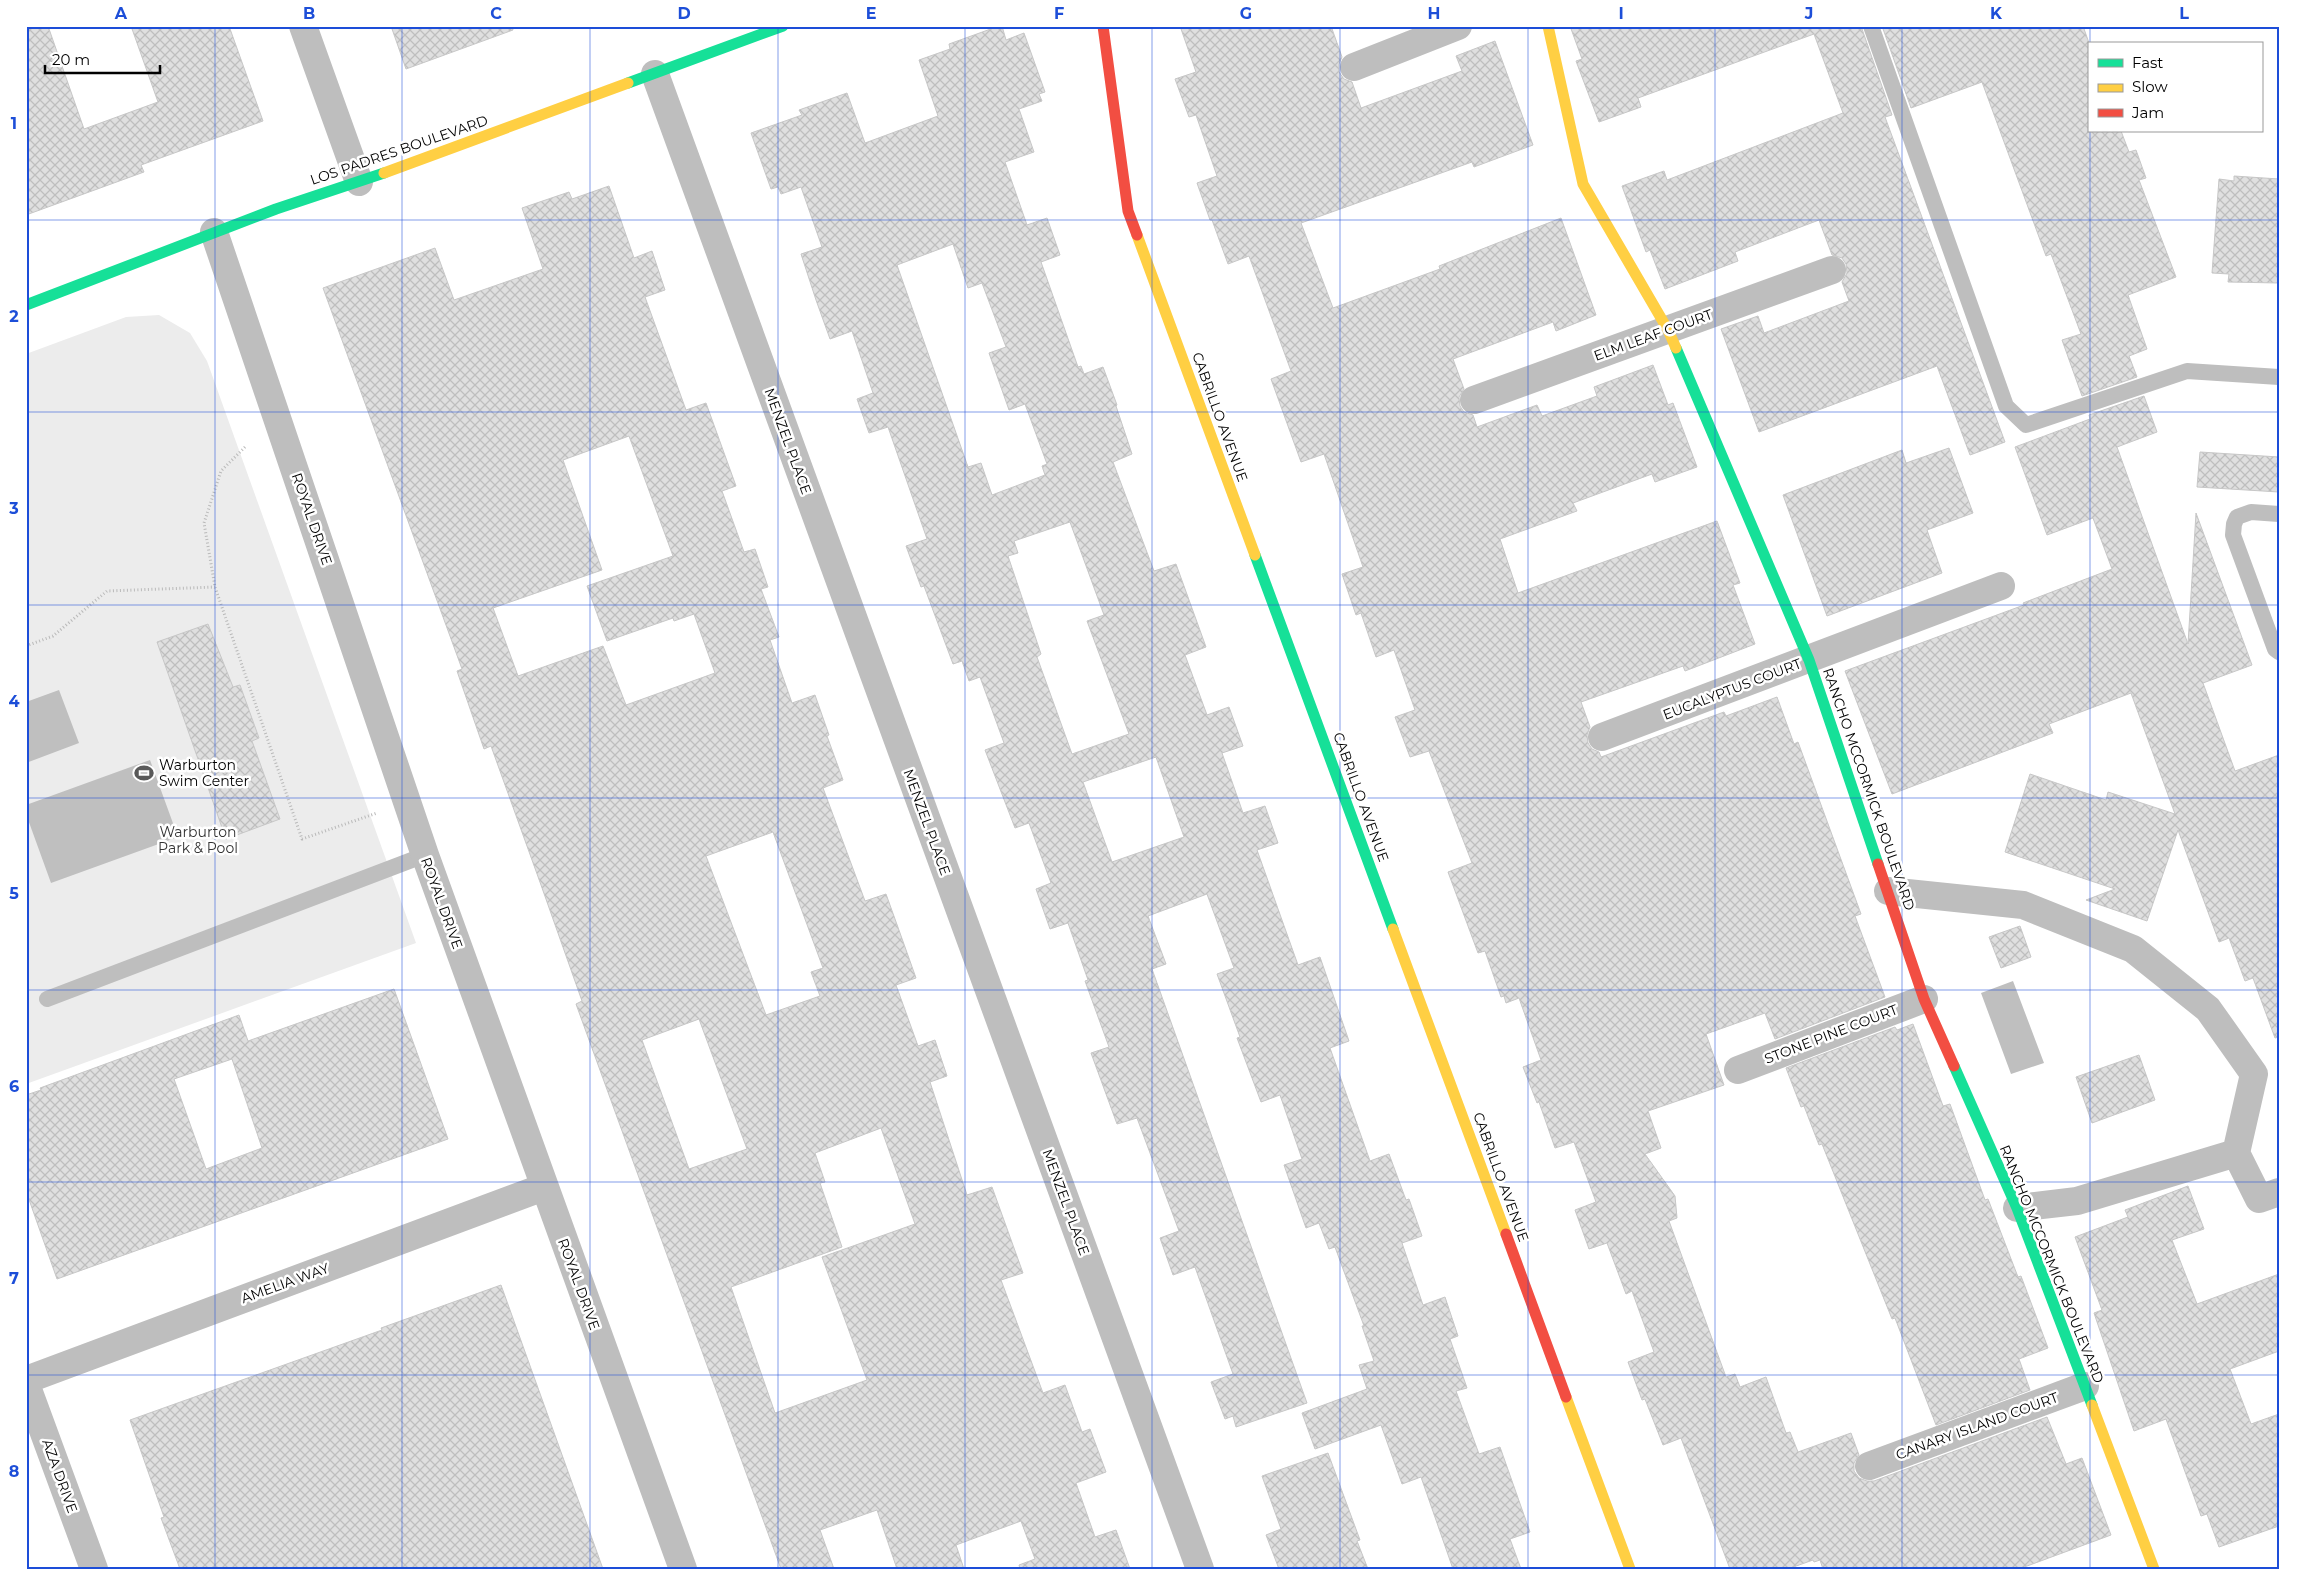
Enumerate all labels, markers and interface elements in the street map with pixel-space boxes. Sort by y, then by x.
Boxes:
text: A [114,4,128,23]
text: B [303,4,315,23]
text: C [490,4,502,23]
text: D [677,4,691,23]
text: E [866,4,876,23]
text: F [1054,4,1064,23]
text: G [1240,4,1252,23]
text: H [1428,4,1440,23]
text: I [1618,4,1624,23]
text: J [1804,4,1813,23]
text: K [1990,4,2003,23]
text: L [2179,4,2189,23]
scale bar [45,42,160,74]
legend [2088,42,2262,132]
text: 20 m [52,50,90,69]
text: Fast [2132,53,2163,72]
text: Slow [2132,77,2168,96]
text: Jam [2131,103,2164,122]
street label: LOS PADRES BOULEVARD [308,111,490,189]
text: 1 [11,114,17,133]
street label: ELM LEAF COURT [1591,305,1715,365]
text: 2 [9,307,19,326]
street label: CABRILLO AVENUE [1188,350,1252,484]
street label: MENZEL PLACE [760,385,816,497]
street label: ROYAL DRIVE [288,471,336,567]
text: 3 [8,499,19,518]
street label: EUCALYPTUS COURT [1660,654,1804,724]
street label: RANCHO MCCORMICK BOULEVARD [1819,665,1919,913]
text: 4 [8,692,20,711]
street label: CABRILLO AVENUE [1329,730,1393,864]
place label: Warburton Swim Center [159,756,249,790]
sports icon: Warburton Swim Center [133,762,155,784]
street label: MENZEL PLACE [899,766,955,878]
park label: Warburton Park & Pool [158,823,238,857]
street label: ROYAL DRIVE [417,855,467,951]
text: 5 [9,884,19,903]
street label: STONE PINE COURT [1762,1000,1900,1068]
text: 6 [9,1077,19,1096]
street label: CABRILLO AVENUE [1469,1110,1533,1244]
street label: RANCHO MCCORMICK BOULEVARD [1996,1142,2108,1386]
street label: MENZEL PLACE [1038,1146,1094,1258]
street label: ROYAL DRIVE [554,1236,604,1332]
street label: AMELIA WAY [239,1259,332,1307]
text: 7 [9,1269,19,1288]
street label: CANARY ISLAND COURT [1893,1388,2061,1464]
street label: AZA DRIVE [38,1437,82,1515]
text: 8 [9,1462,19,1481]

